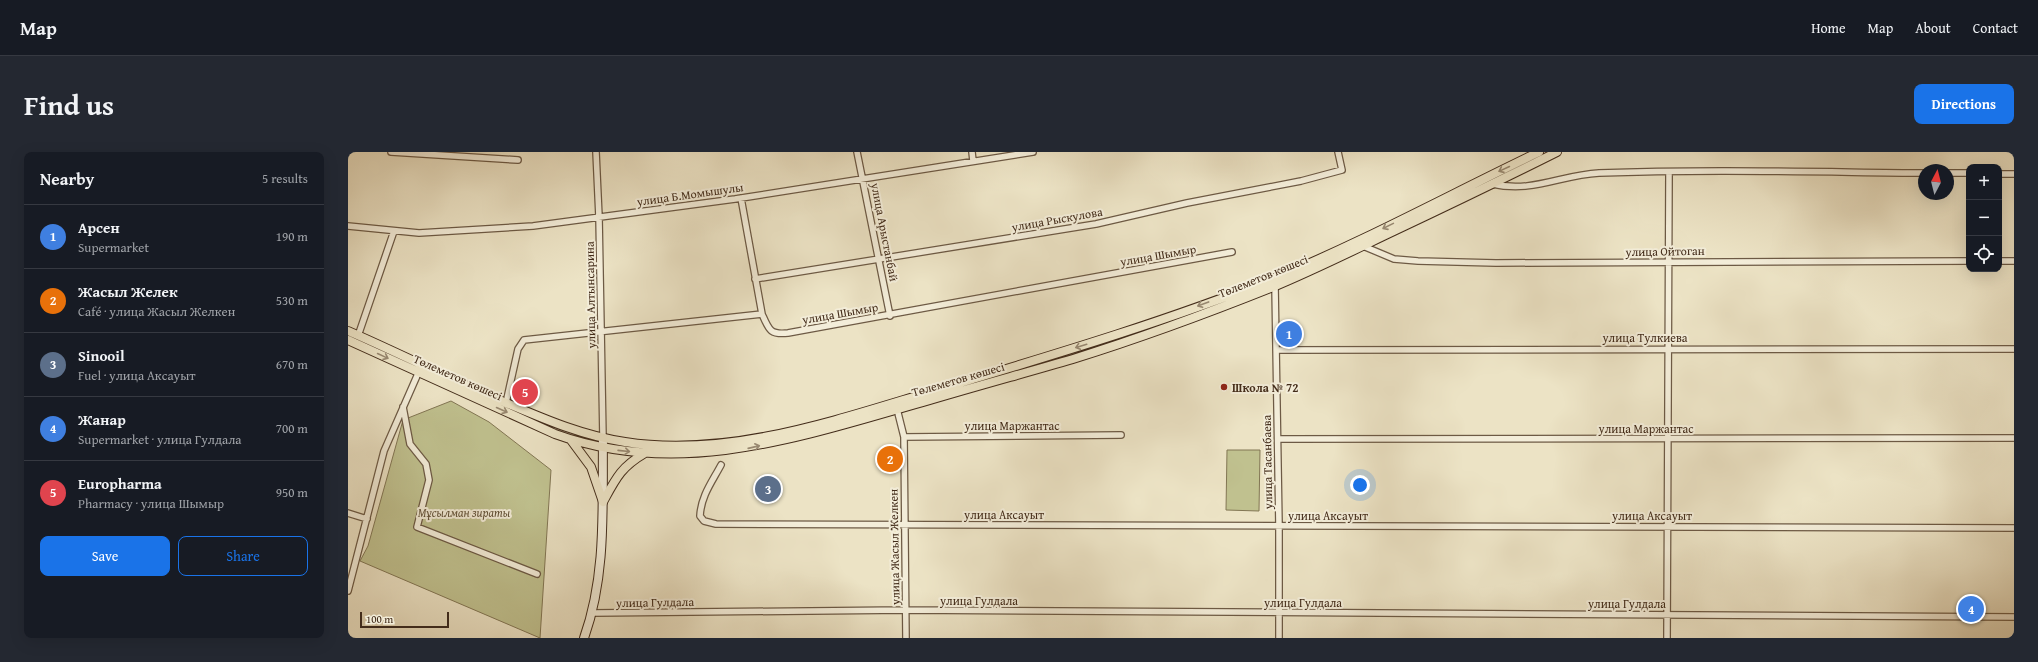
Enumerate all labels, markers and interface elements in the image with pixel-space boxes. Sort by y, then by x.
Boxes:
text: Map [20,14,57,42]
text: Home [1811,18,1846,38]
text: Map [1868,18,1893,38]
text: About [1915,18,1951,38]
text: Contact [1973,18,2018,38]
text: Find us [24,84,114,125]
button: Directions [1914,84,2014,124]
north arrow [1918,164,1954,200]
map controls [1966,164,2002,272]
button: + [1966,164,2002,200]
text: Nearby [40,166,94,191]
one-way arrow [1498,166,1510,173]
text: 5 results [262,169,308,188]
street label: улица Б.Момышулы [635,178,745,210]
street label: улица Арыстанбай [867,180,903,283]
button: − [1966,200,2002,236]
street label: улица Рыскулова [1009,203,1104,236]
text: Арсен [78,217,120,238]
one-way arrow [1382,223,1394,231]
text: 1 [50,227,56,246]
text: 190 m [276,227,308,246]
button: locate [1966,236,2002,272]
text: Supermarket [78,238,149,257]
street label: улица Шымыр [1118,240,1198,270]
street label: улица Алтынсарина [581,241,599,350]
street label: улица Ойтоган [1624,242,1705,260]
street label: Төлеметов көшесі [1216,250,1311,302]
text: Жасыл Желек [78,281,178,302]
text: 2 [50,291,56,310]
text: 530 m [276,291,308,310]
street label: улица Шымыр [800,298,880,328]
one-way arrow [1198,300,1210,308]
text: Café · улица Жасыл Желкен [78,302,235,321]
pin: 1 [1276,319,1302,349]
street label: улица Тулкиева [1601,329,1688,346]
one-way arrow [1074,343,1087,350]
text: Sinooil [78,345,125,366]
street label: Төлеметов көшесі [411,350,506,404]
one-way arrow [377,353,389,360]
text: 3 [50,355,56,374]
text: 670 m [276,355,308,374]
street label: Төлеметов көшесі [910,357,1007,400]
text: Fuel · улица Аксауыт [78,366,196,385]
pin: 5 [512,377,538,407]
place label: Школа № 72 [1232,379,1298,396]
marker: Школа № 72 [1219,382,1229,392]
one-way arrow [495,407,507,414]
text: Жанар [78,409,126,430]
street label: улица Тасанбаева [1258,414,1276,510]
street label: улица Маржантас [964,417,1060,434]
text: 4 [50,419,56,438]
text: 700 m [276,419,308,438]
street label: улица Маржантас [1598,420,1694,437]
text: Supermarket · улица Гулдала [78,430,242,449]
one-way arrow [747,442,760,450]
pin: 2 [877,444,903,474]
one-way arrow [617,447,630,455]
text: Europharma [78,473,162,494]
pin: 3 [755,474,781,504]
your location [1350,475,1370,495]
text: 5 [50,483,56,502]
text: 950 m [276,483,308,502]
street label: улица Жасыл Желкен [884,489,904,606]
text: Pharmacy · улица Шымыр [78,494,224,513]
park label: Мұсылман зираты [418,504,511,521]
street label: улица Аксауыт [963,506,1044,523]
street label: улица Аксауыт [1287,507,1368,524]
street label: улица Аксауыт [1611,507,1692,524]
button: Save [40,536,170,576]
button: Share [178,536,308,576]
street label: улица Гулдала [939,592,1018,609]
street label: улица Гулдала [615,593,694,611]
street label: улица Гулдала [1263,594,1342,611]
pin: 4 [1958,594,1984,624]
street label: улица Гулдала [1587,595,1666,612]
scale bar [360,610,449,629]
text: 100 m [366,611,393,627]

